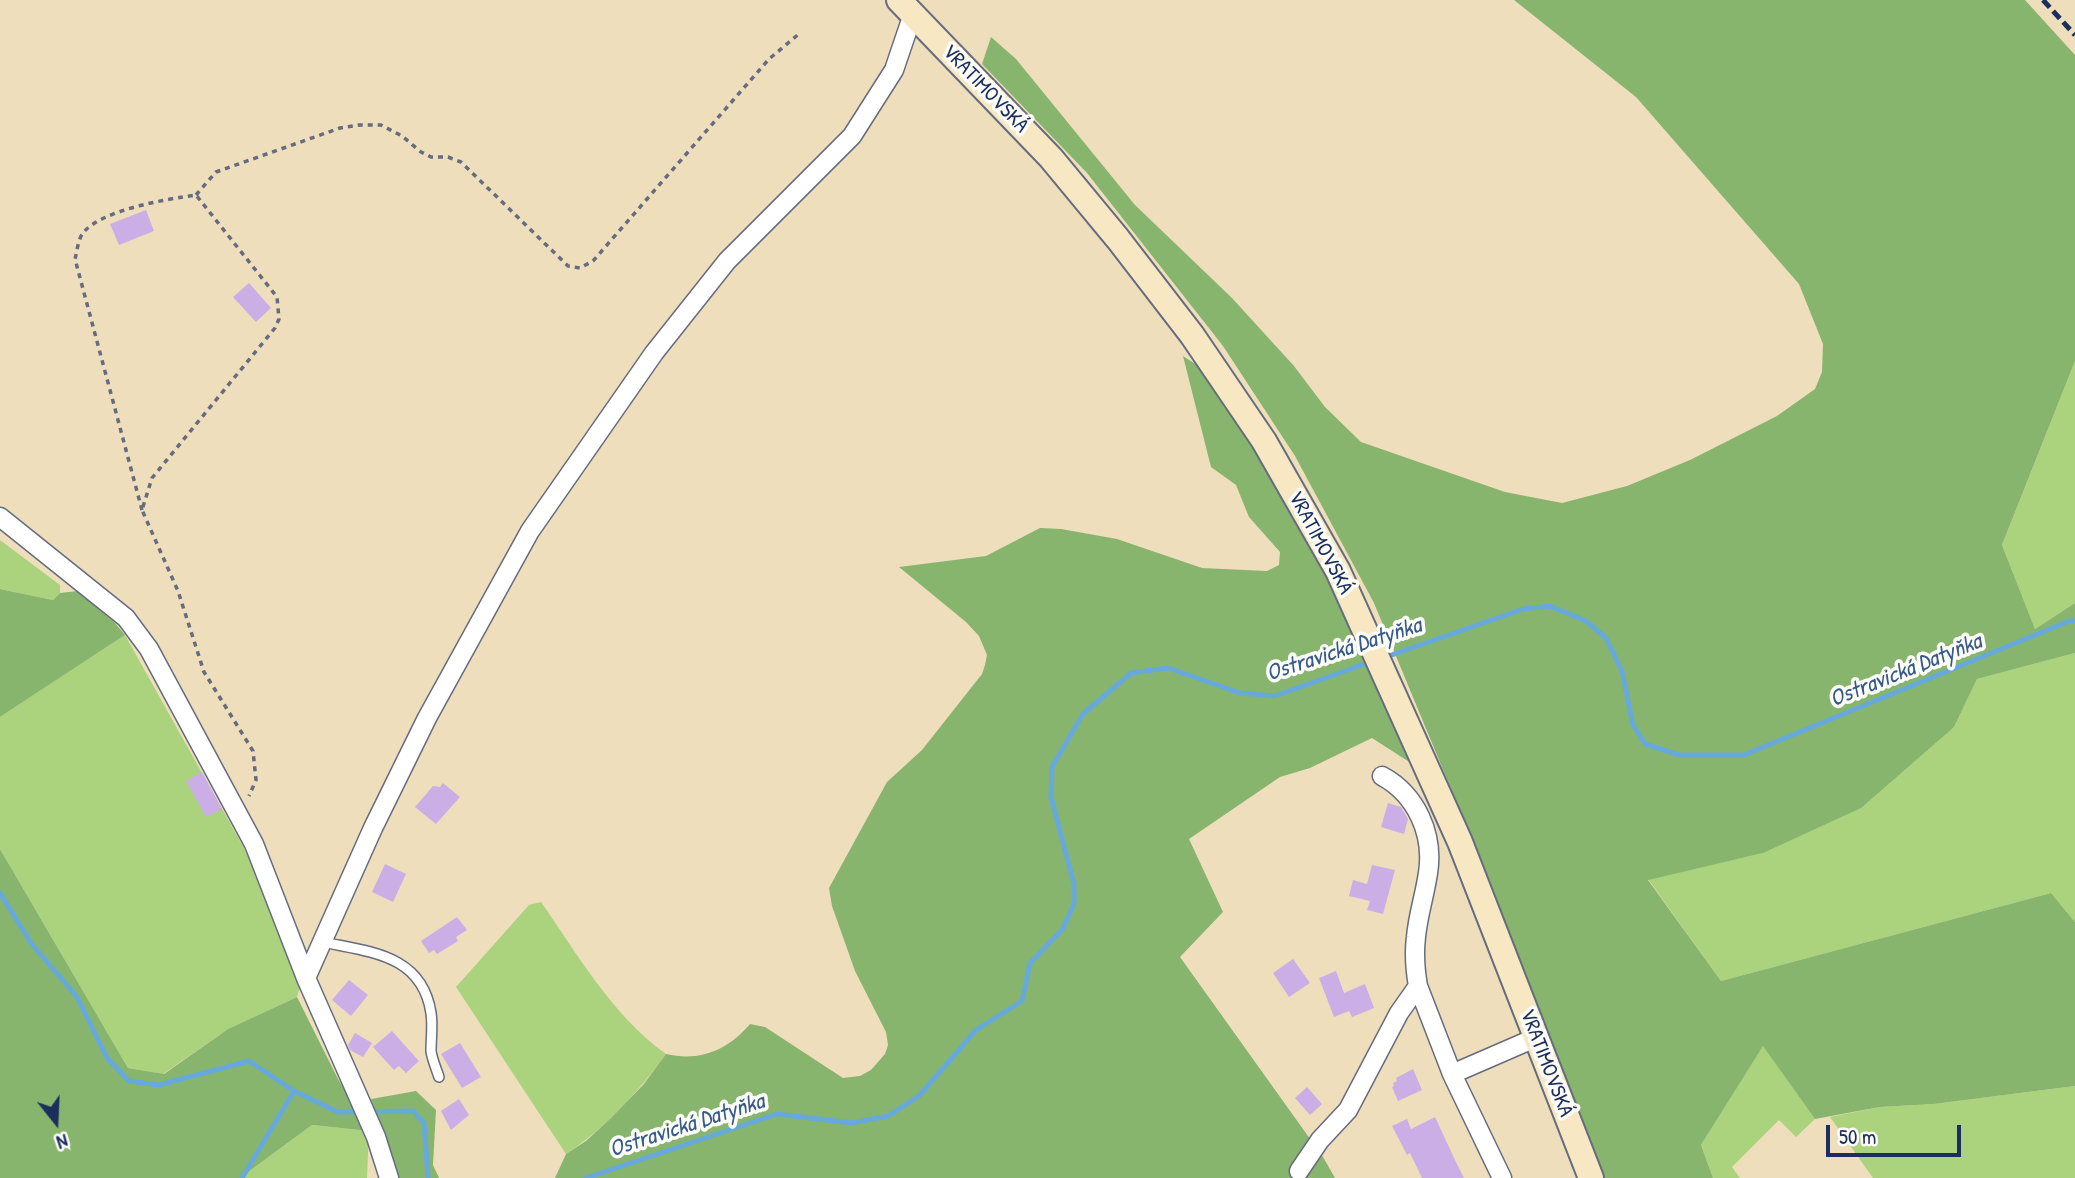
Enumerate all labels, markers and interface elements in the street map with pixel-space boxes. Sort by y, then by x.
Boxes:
street label: VRATIMOVSKÁ [937,40,1033,138]
street label: VRATIMOVSKÁ [1282,487,1358,599]
water label: Ostravická Datyňka [1263,612,1425,688]
water label: Ostravická Datyňka [1826,628,1986,714]
street label: VRATIMOVSKÁ [1514,1006,1578,1120]
north arrow [21,1087,91,1157]
water label: Ostravická Datyňka [606,1088,768,1164]
scale bar [1830,1112,1965,1156]
text: 50 m [1839,1122,1876,1151]
text: N [54,1128,71,1156]

